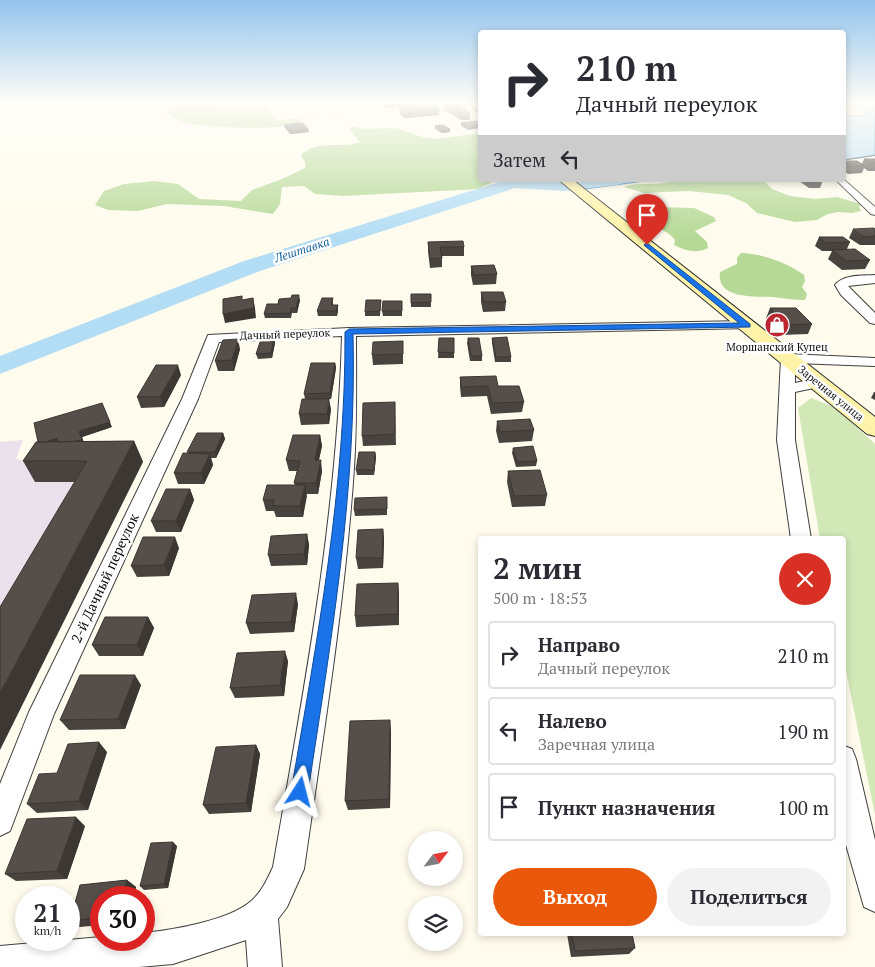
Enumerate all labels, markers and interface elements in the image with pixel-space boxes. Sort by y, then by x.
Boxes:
text: 210 m [576,45,677,91]
icon: right [493,50,558,115]
text: Дачный переулок [576,89,757,118]
icon: left [556,145,584,173]
text: Затем [493,147,546,172]
pin [626,194,668,245]
icon: arrive [633,201,661,229]
water label: Лештавка [272,234,331,266]
shop icon: Моршанский Купец [764,312,790,338]
street label: Дачный переулок [239,325,331,343]
place label: Моршанский Купец [726,340,828,354]
street label: Заречная улица [795,362,867,424]
street label: 2-й Дачный переулок [66,510,143,646]
text: 2 мин [493,548,582,588]
button: close [779,553,831,605]
text: 500 m · 18:53 [493,587,587,609]
text: Направо [538,632,620,657]
icon: right [495,641,523,669]
text: 210 m [778,643,829,668]
text: Дачный переулок [538,657,670,679]
text: Налево [538,708,607,733]
icon: left [495,717,523,745]
text: 190 m [778,719,829,744]
text: Заречная улица [538,733,655,755]
position arrow [273,765,325,817]
icon: arrive [495,793,523,821]
text: Пункт назначения [538,795,715,820]
text: 100 m [778,795,829,820]
north arrow [408,831,462,886]
map controls [408,831,463,951]
button: Выход [493,868,657,926]
button: Поделиться [667,868,831,926]
speed limit sign: 30 [90,886,155,951]
text: 21 [33,896,62,929]
button: layers [408,896,463,951]
text: km/h [34,923,61,938]

